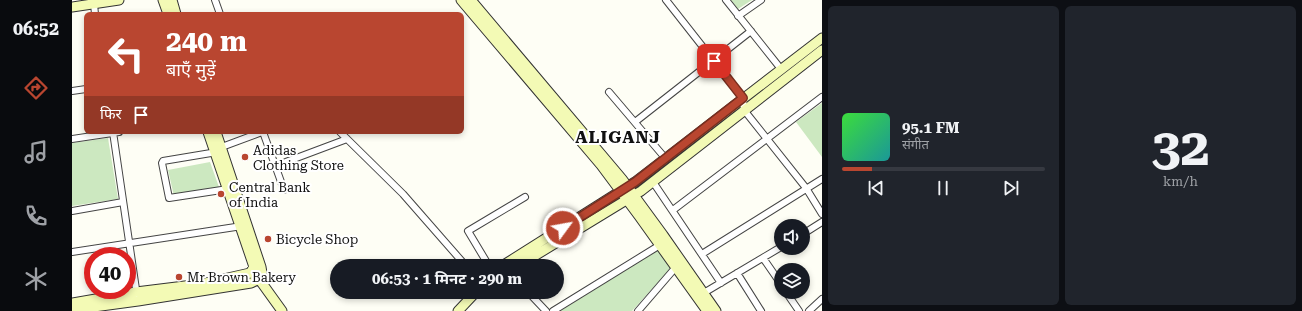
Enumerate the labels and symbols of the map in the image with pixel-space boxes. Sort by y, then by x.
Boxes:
pin [697,44,731,78]
district label: ALIGANJ [575,127,661,147]
place label: Adidas Clothing Store [253,143,344,173]
marker: Adidas Clothing Store [240,152,250,162]
place label: Central Bank of India [229,180,310,210]
marker: Central Bank of India [216,189,226,199]
position arrow [542,207,584,249]
place label: Bicycle Shop [276,232,358,247]
marker: Bicycle Shop [263,234,273,244]
speed limit sign: 40 [84,247,136,299]
place label: Mr Brown Bakery [187,270,296,285]
marker: Mr Brown Bakery [174,272,184,282]

